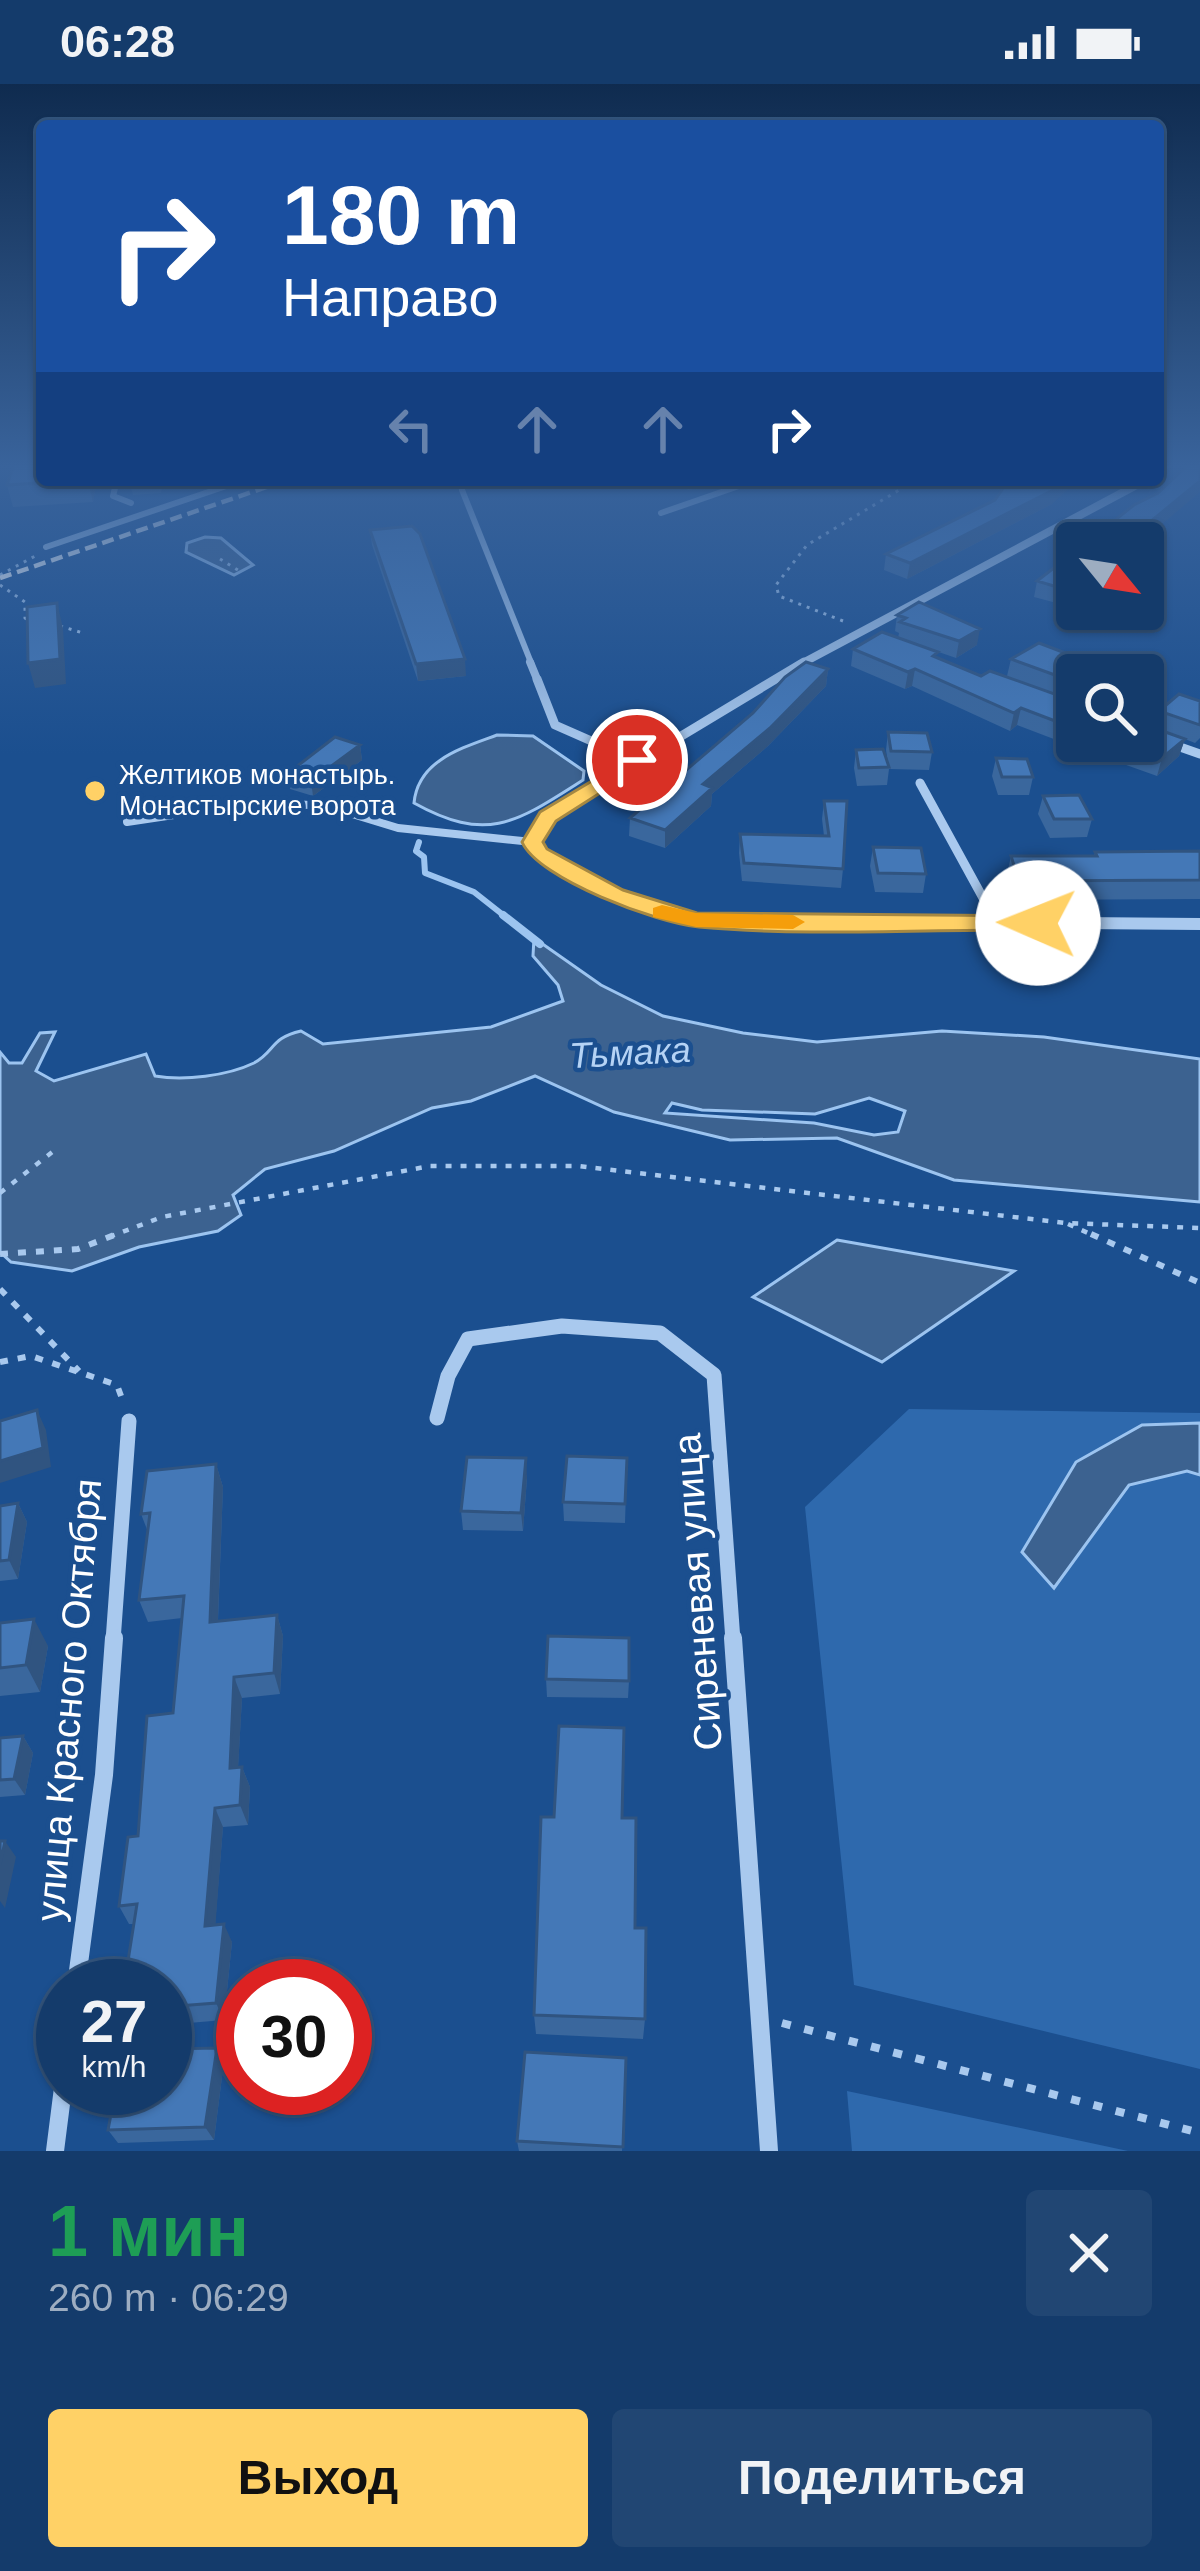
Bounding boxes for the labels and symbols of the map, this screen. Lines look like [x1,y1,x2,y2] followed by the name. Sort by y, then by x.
[1056,522,1164,630] north arrow
[586,709,688,811] pin
[119,760,396,821] place label: Желтиков монастырь. Монастырские ворота
[82,778,108,804] marker: Желтиков монастырь. Монастырские ворота
[975,860,1101,986] position arrow
[568,1029,692,1076] water label: Тьмака
[665,1432,730,1752] street label: Сиреневая улица
[28,1477,109,1923] street label: улица Красного Октября
[216,1959,372,2115] speed limit sign: 30

